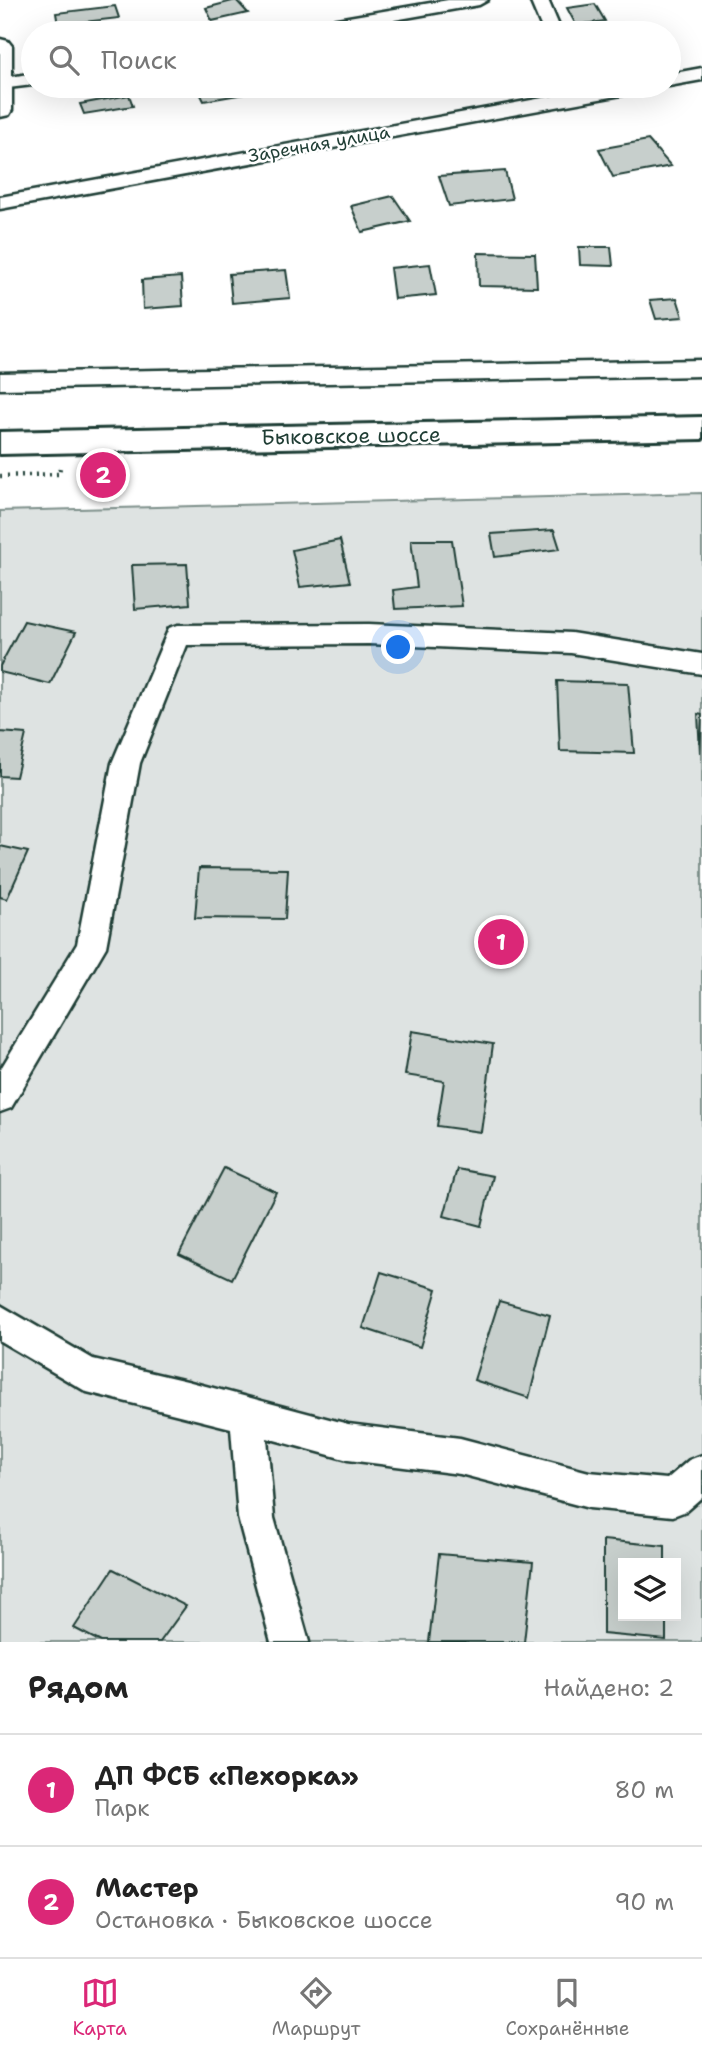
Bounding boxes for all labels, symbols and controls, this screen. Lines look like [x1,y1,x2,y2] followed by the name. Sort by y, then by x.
[21,21,681,98] search box
[45,41,83,79] icon: search
[101,42,177,77] text: Поиск
[246,120,392,168] street label: Заречная улица
[261,420,441,452] street label: Быковское шоссе
[80,449,126,501] pin: 2
[381,630,415,664] your location
[478,916,524,968] pin: 1
[618,1558,681,1621] map controls
[618,1558,681,1621] button: layers
[28,1667,128,1708] text: Рядом
[544,1673,674,1703] text: Найдено: 2
[95,1758,359,1793] text: ДП ФСБ «Пехорка»
[46,1775,56,1805] text: 1
[615,1775,674,1805] text: 80 m
[95,1793,150,1823] text: Парк
[95,1870,199,1905] text: Мастер
[43,1887,59,1917] text: 2
[614,1887,674,1917] text: 90 m
[95,1905,433,1935] text: Остановка · Быковское шоссе
[72,1974,127,2041] tab: Карта
[272,1974,360,2041] tab: Маршрут
[505,1974,630,2041] tab: Сохранённые

